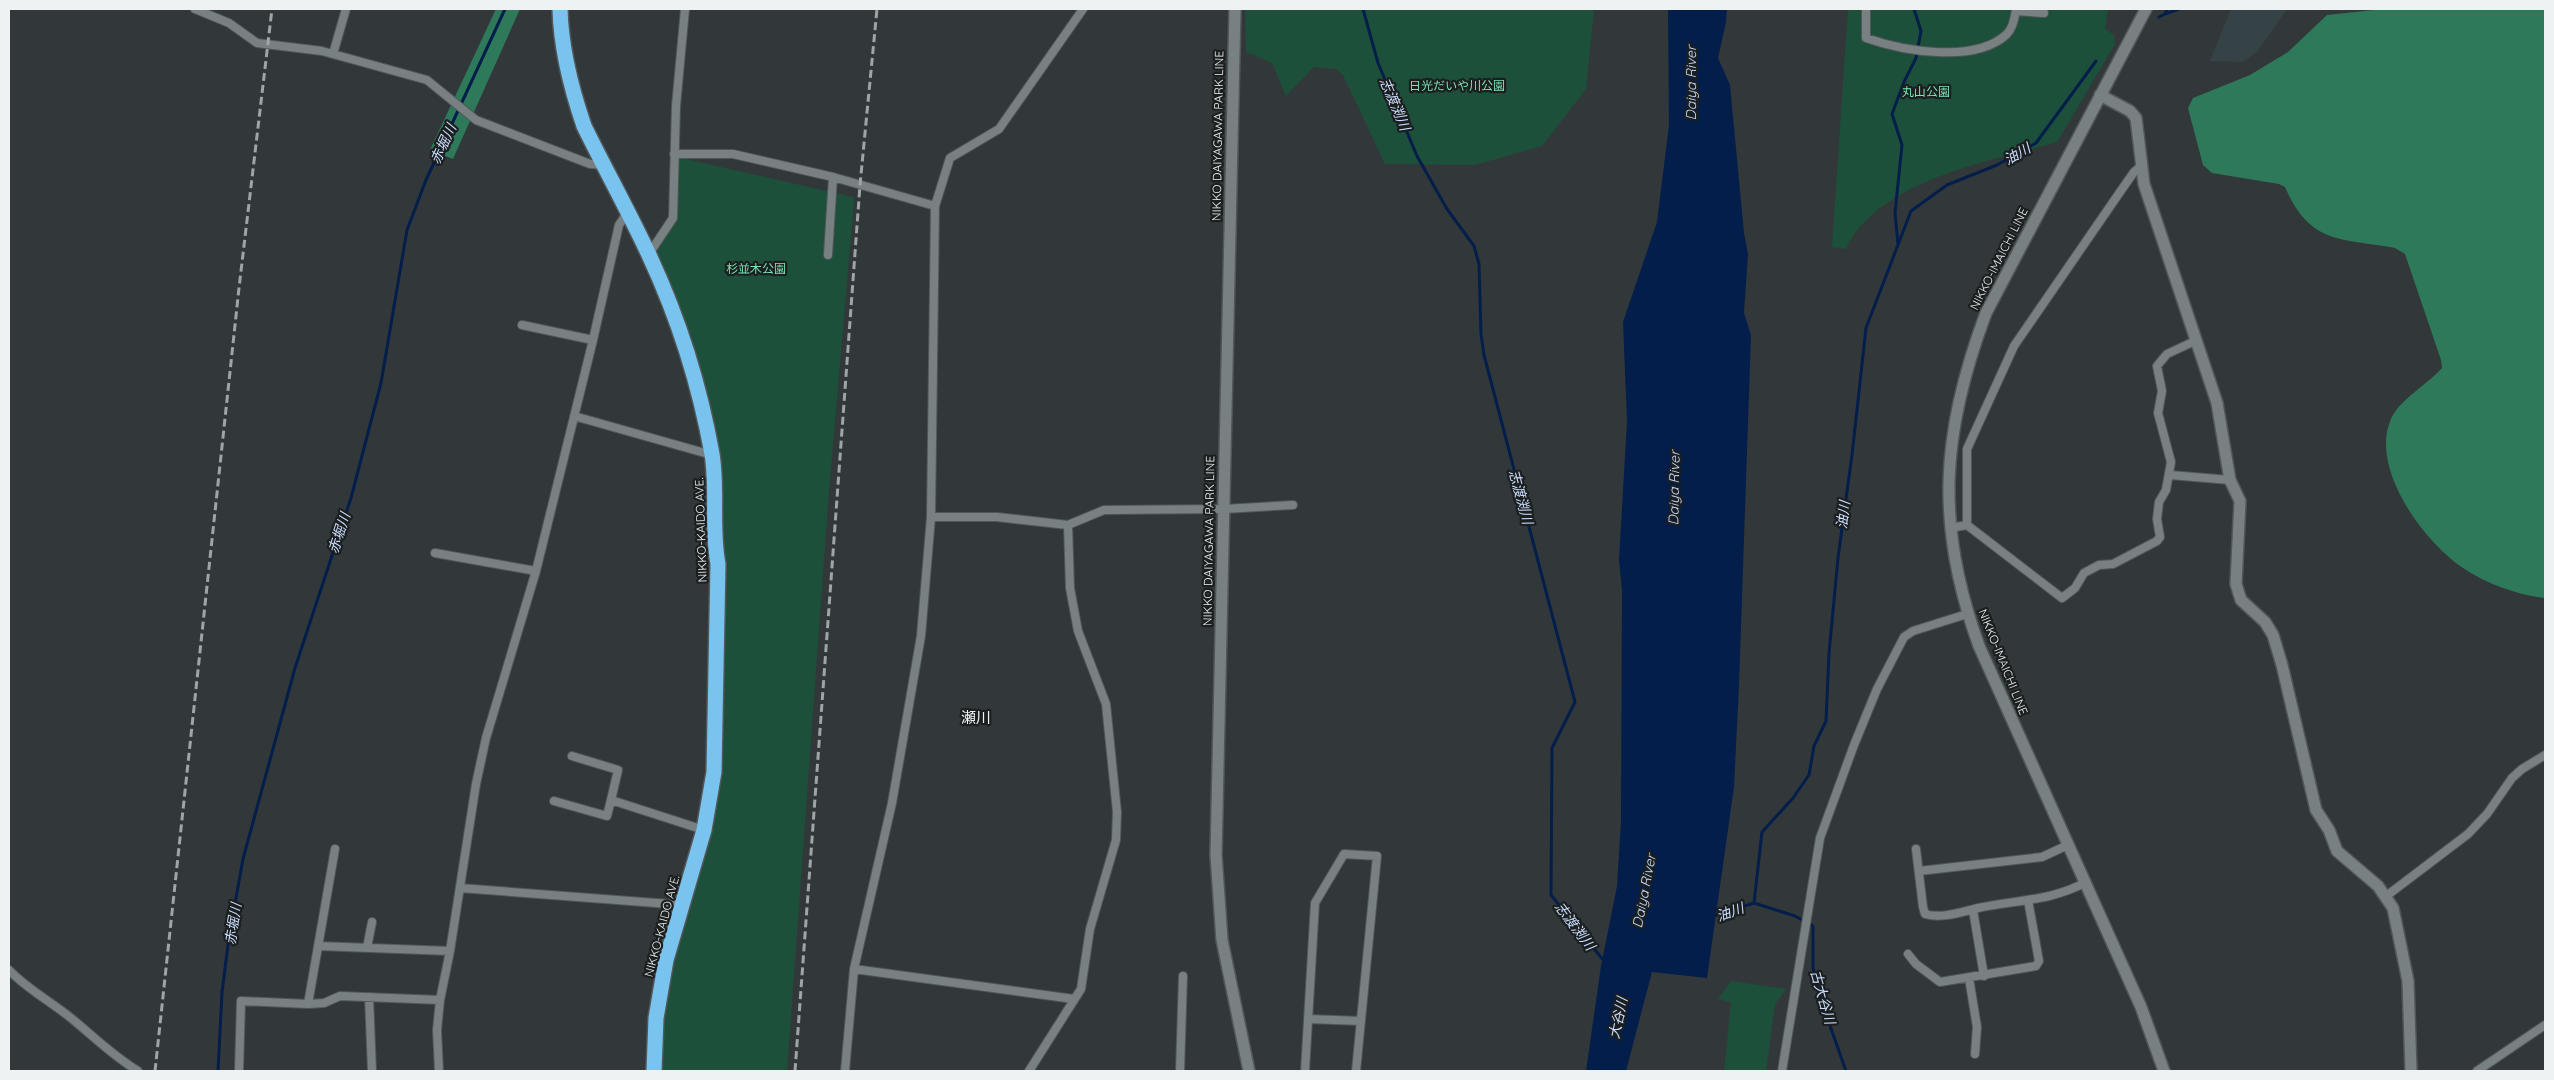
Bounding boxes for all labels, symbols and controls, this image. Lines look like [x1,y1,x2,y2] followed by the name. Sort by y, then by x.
[1682,44,1700,120] water label: Daiya River
[1209,51,1226,221] street label: NIKKO DAIYAGAWA PARK LINE
[1376,75,1415,135] water label: 志渡渕川
[1409,78,1505,93] park label: 日光だいや川公園
[1902,84,1950,99] park label: 丸山公園
[426,119,461,167] water label: 赤堀川
[2000,138,2035,169] water label: 油川
[1966,205,2031,312] street label: NIKKO-IMAICHI LINE
[726,261,786,276] park label: 杉並木公園
[1664,449,1684,526] water label: Daiya River
[1200,456,1217,626] street label: NIKKO DAIYAGAWA PARK LINE
[1505,468,1537,528] water label: 志渡渕川
[691,477,710,583] street label: NIKKO-KAIDO AVE.
[1832,498,1854,530] water label: 油川
[324,508,355,556] water label: 赤堀川
[1975,607,2032,717] street label: NIKKO-IMAICHI LINE
[961,708,991,727] district label: 瀬川
[1628,851,1660,929] water label: Daiya River
[641,873,682,979] street label: NIKKO-KAIDO AVE.
[1551,898,1600,955] water label: 志渡渕川
[1714,898,1748,925] water label: 油川
[221,900,245,946] water label: 赤堀川
[1807,968,1840,1028] water label: 古大谷川
[1605,994,1632,1040] water label: 大谷川

